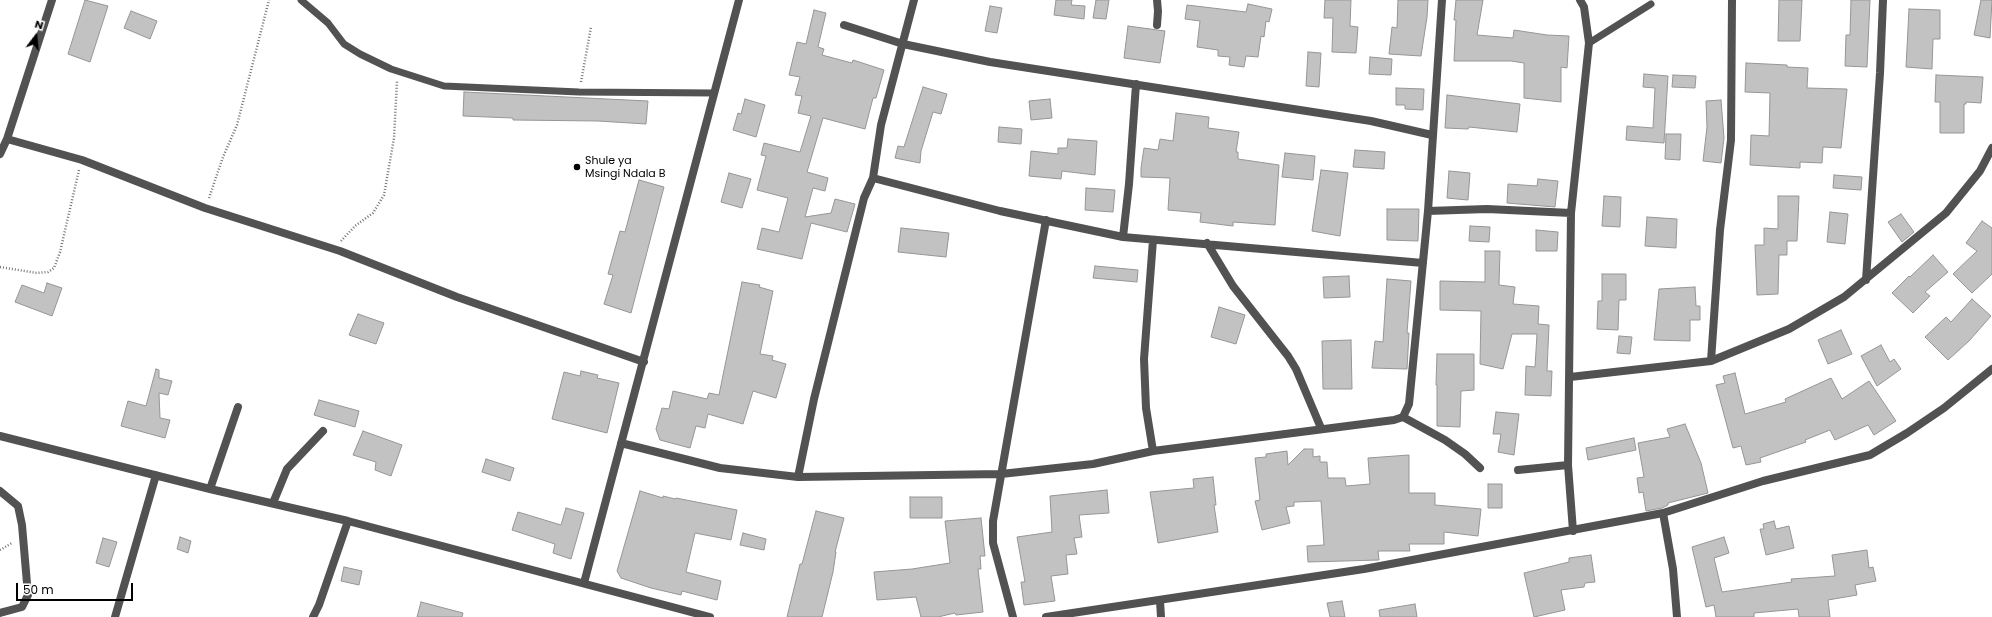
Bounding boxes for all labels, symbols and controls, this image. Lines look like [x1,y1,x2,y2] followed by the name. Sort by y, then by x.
[16,16,56,56] north arrow
[33,16,45,33] text: N
[585,154,665,180] place label: Shule ya Msingi Ndala B
[572,162,582,172] marker: Shule ya Msingi Ndala B
[18,575,135,601] scale bar
[23,581,54,598] text: 50 m

